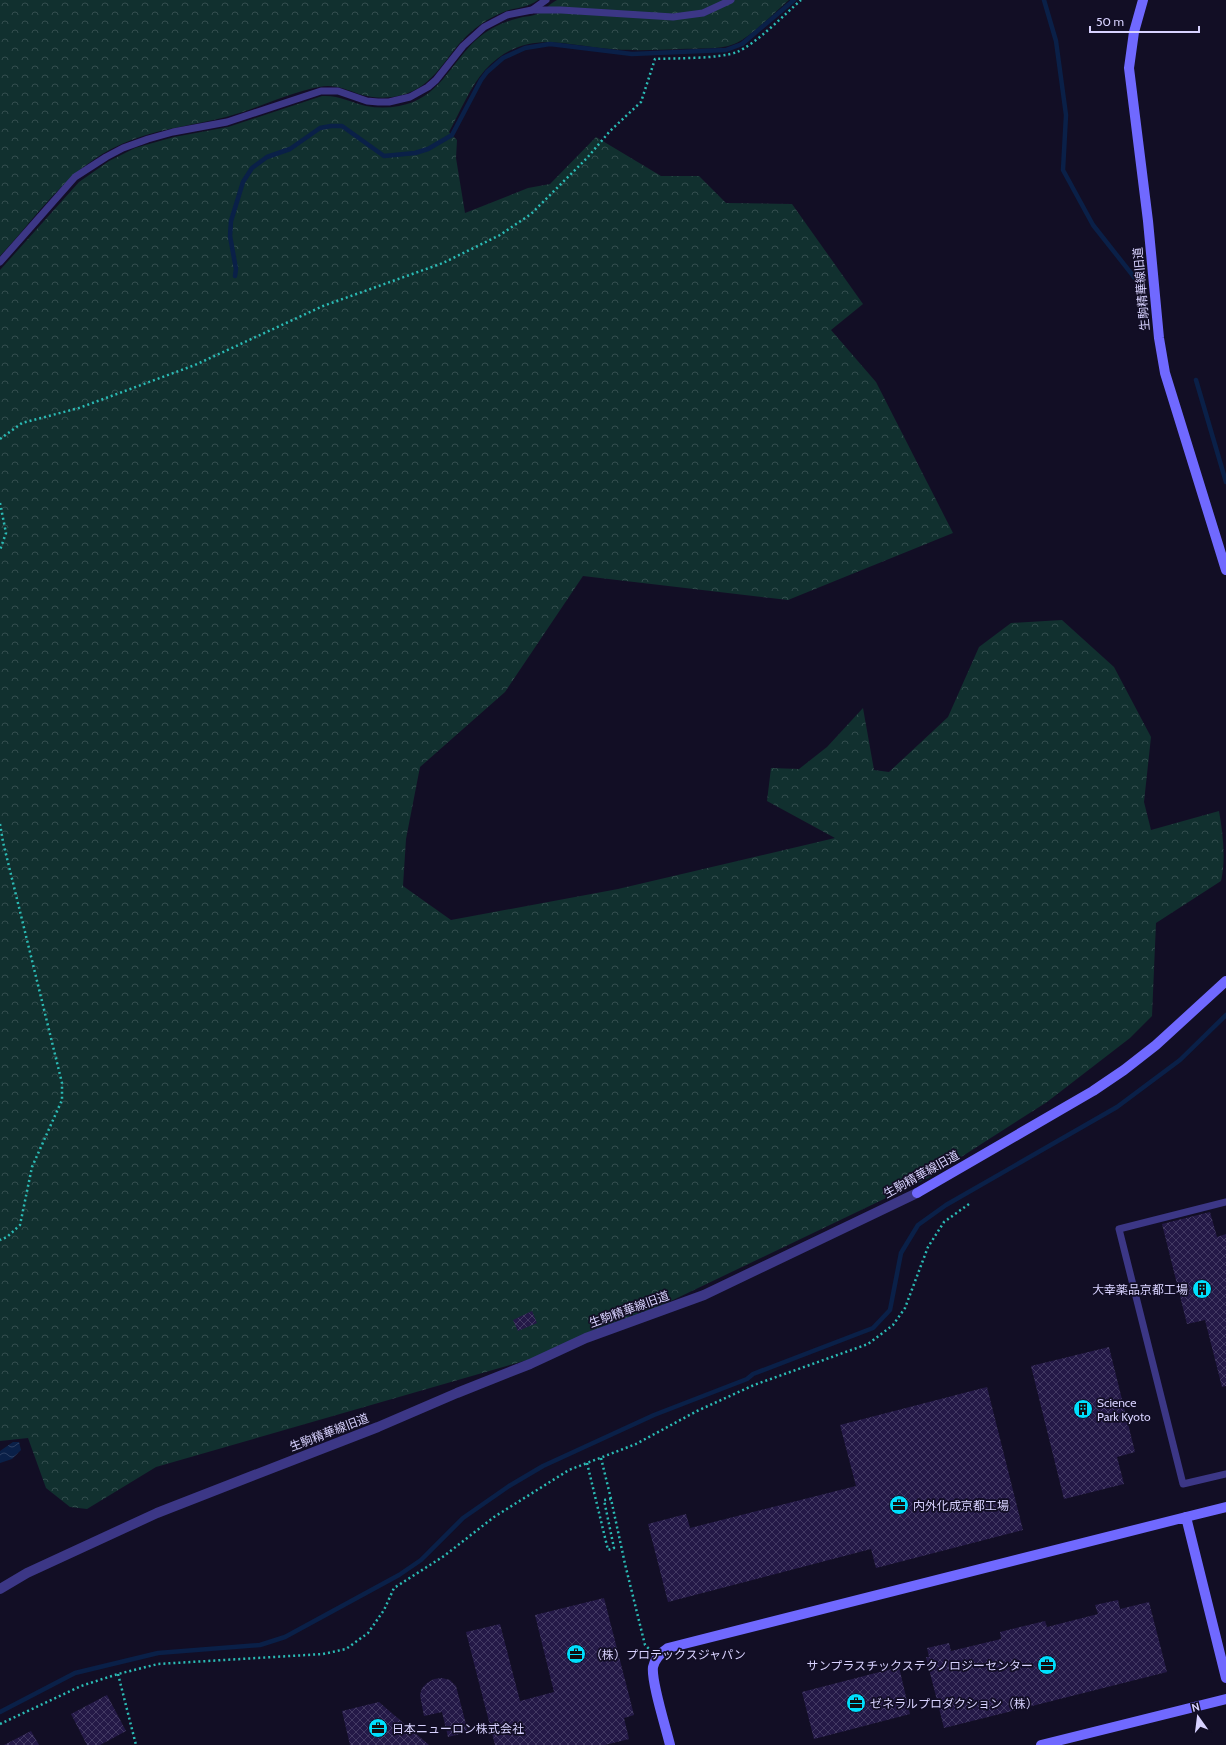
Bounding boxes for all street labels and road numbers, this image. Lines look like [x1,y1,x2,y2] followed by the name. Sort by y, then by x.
[1130,246,1152,332] street label: 生駒精華線旧道
[881,1147,961,1201] street label: 生駒精華線旧道
[587,1288,671,1330] street label: 生駒精華線旧道
[287,1410,371,1454] street label: 生駒精華線旧道

